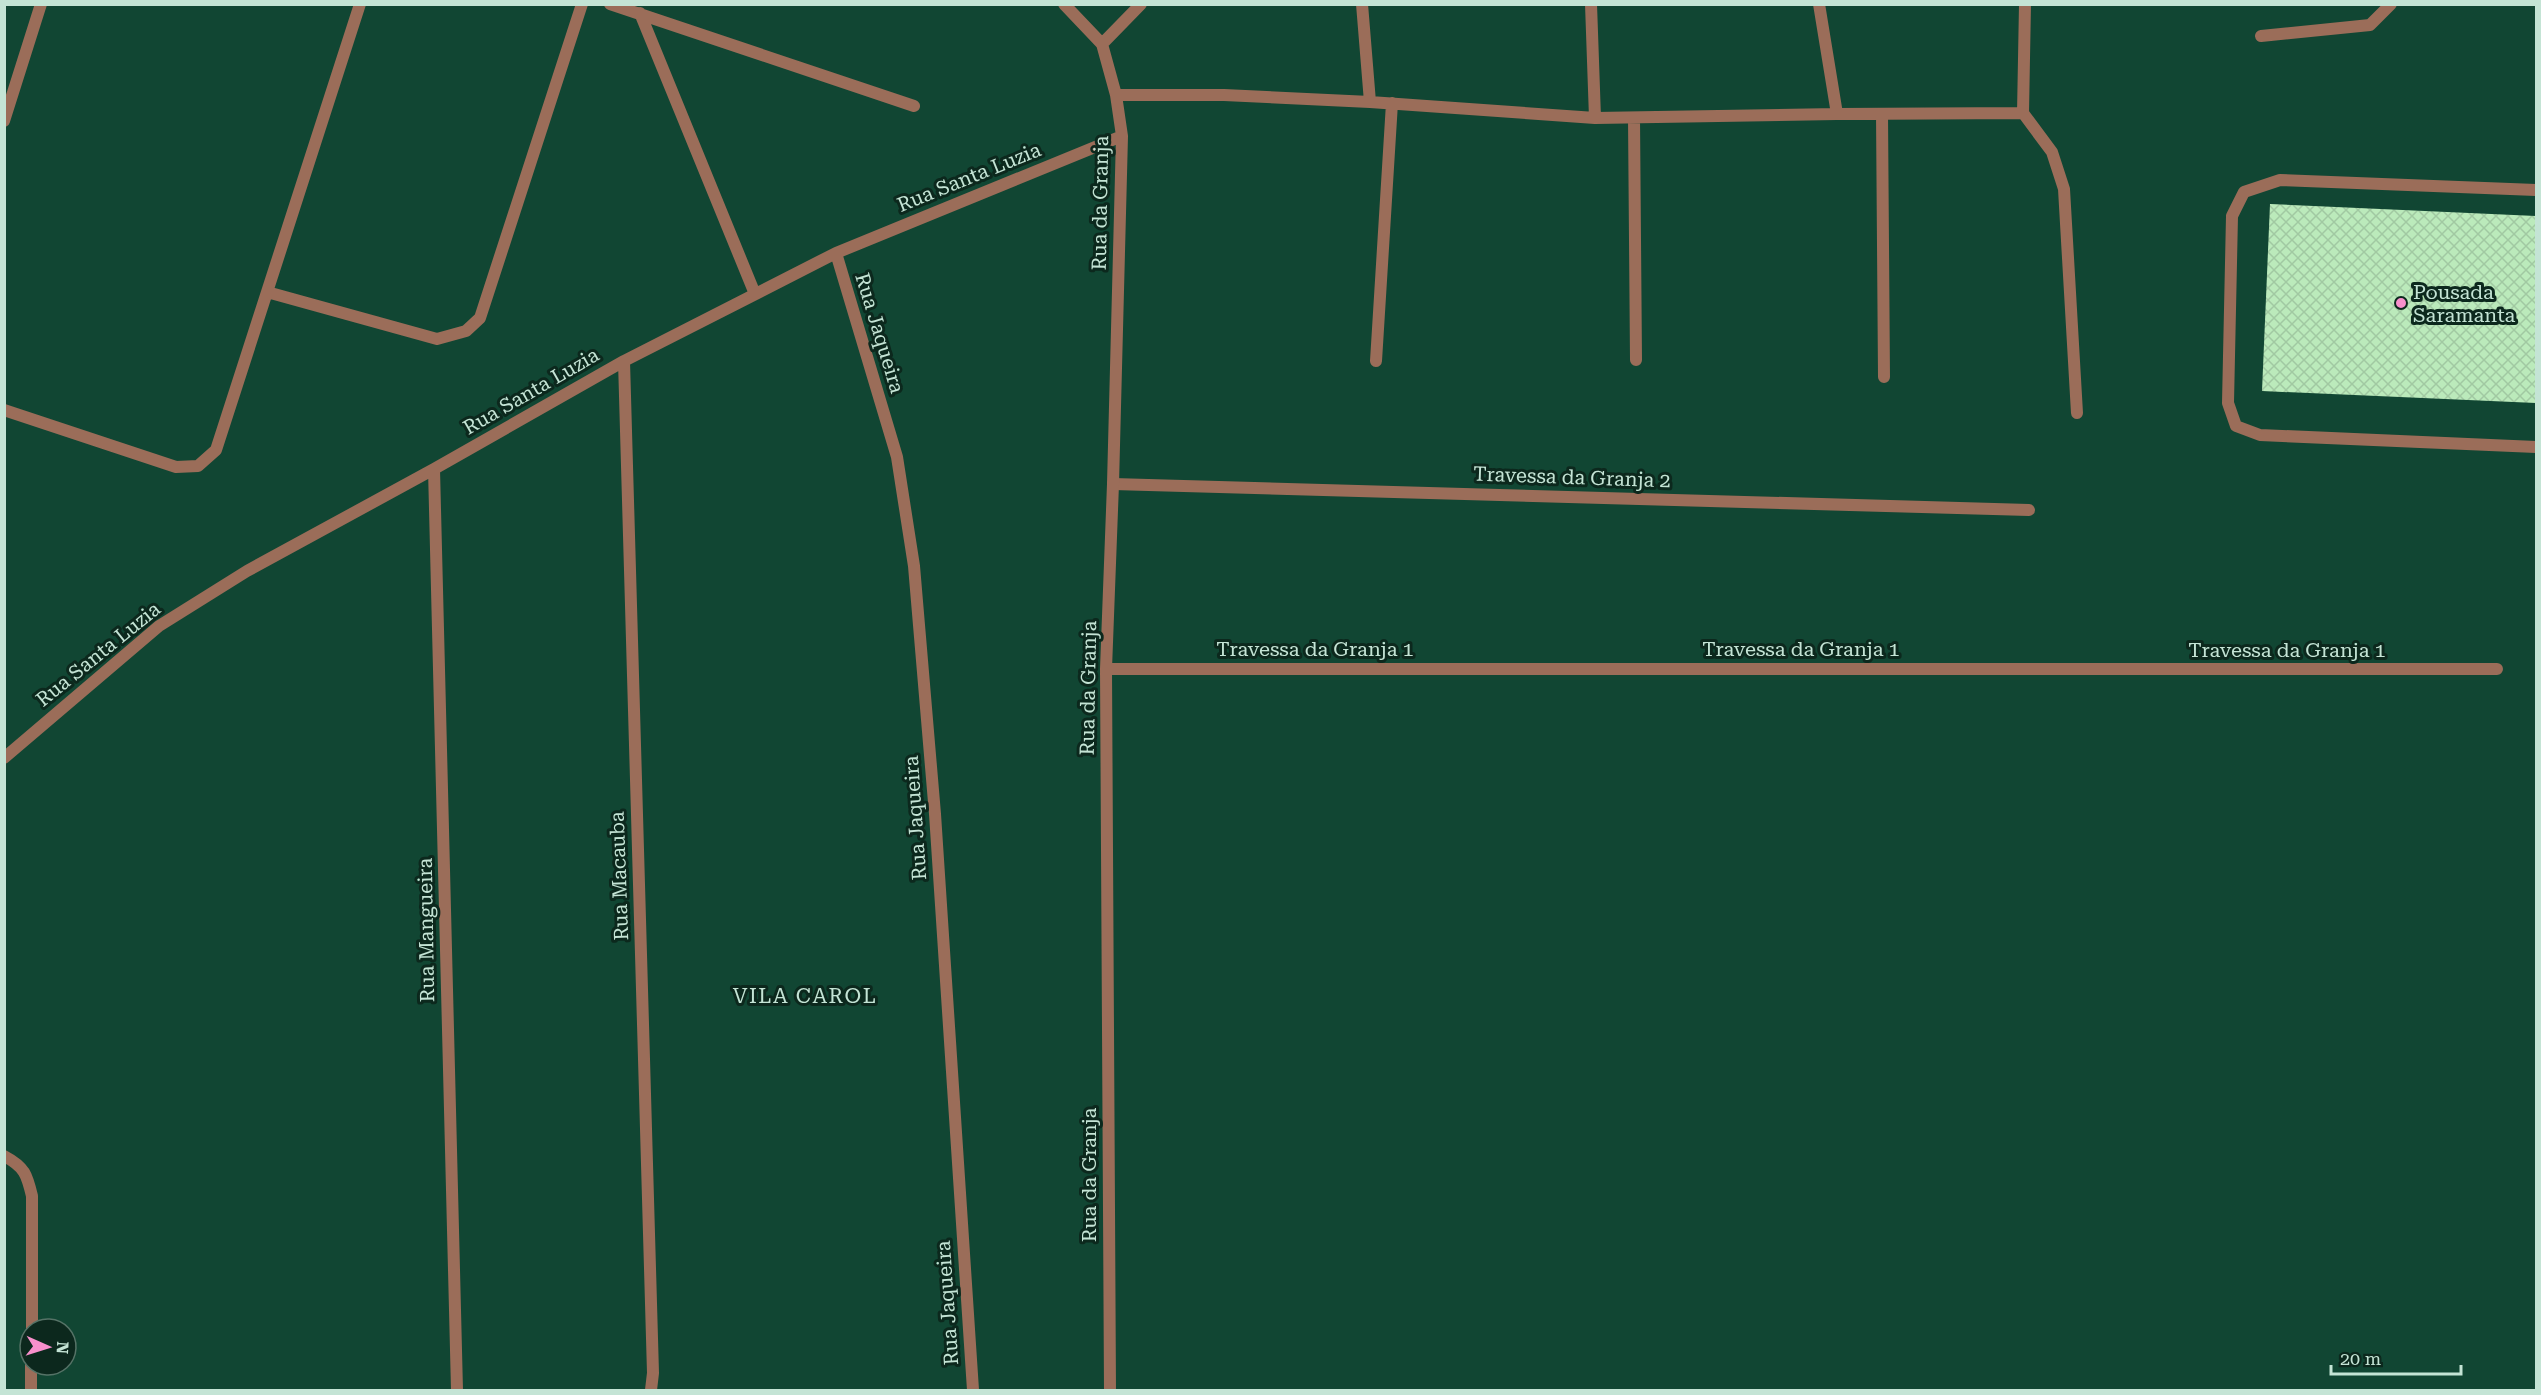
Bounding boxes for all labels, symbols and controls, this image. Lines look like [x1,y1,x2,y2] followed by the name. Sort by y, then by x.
[1087,135,1113,271] street label: Rua da Granja
[894,137,1045,217] street label: Rua Santa Luzia
[850,270,910,396] street label: Rua Jaqueira
[2413,280,2516,327] place label: Pousada Saramanta
[2394,296,2408,310] marker: Pousada Saramanta
[459,342,603,440] street label: Rua Santa Luzia
[1473,462,1671,492] street label: Travessa da Granja 2
[31,596,165,711] street label: Rua Santa Luzia
[1075,620,1101,756] street label: Rua da Granja
[1216,637,1414,661] street label: Travessa da Granja 1
[1702,637,1900,661] street label: Travessa da Granja 1
[2188,638,2386,662] street label: Travessa da Granja 1
[899,755,931,881] street label: Rua Jaqueira
[605,811,633,941] street label: Rua Macauba
[413,857,439,1002] street label: Rua Mangueira
[733,984,877,1008] district label: VILA CAROL
[1077,1107,1101,1242] street label: Rua da Granja
[931,1240,963,1366] street label: Rua Jaqueira
[18,1317,78,1377] north arrow
[2331,1338,2462,1376] scale bar
[53,1341,72,1354] text: N
[2340,1348,2381,1369] text: 20 m

